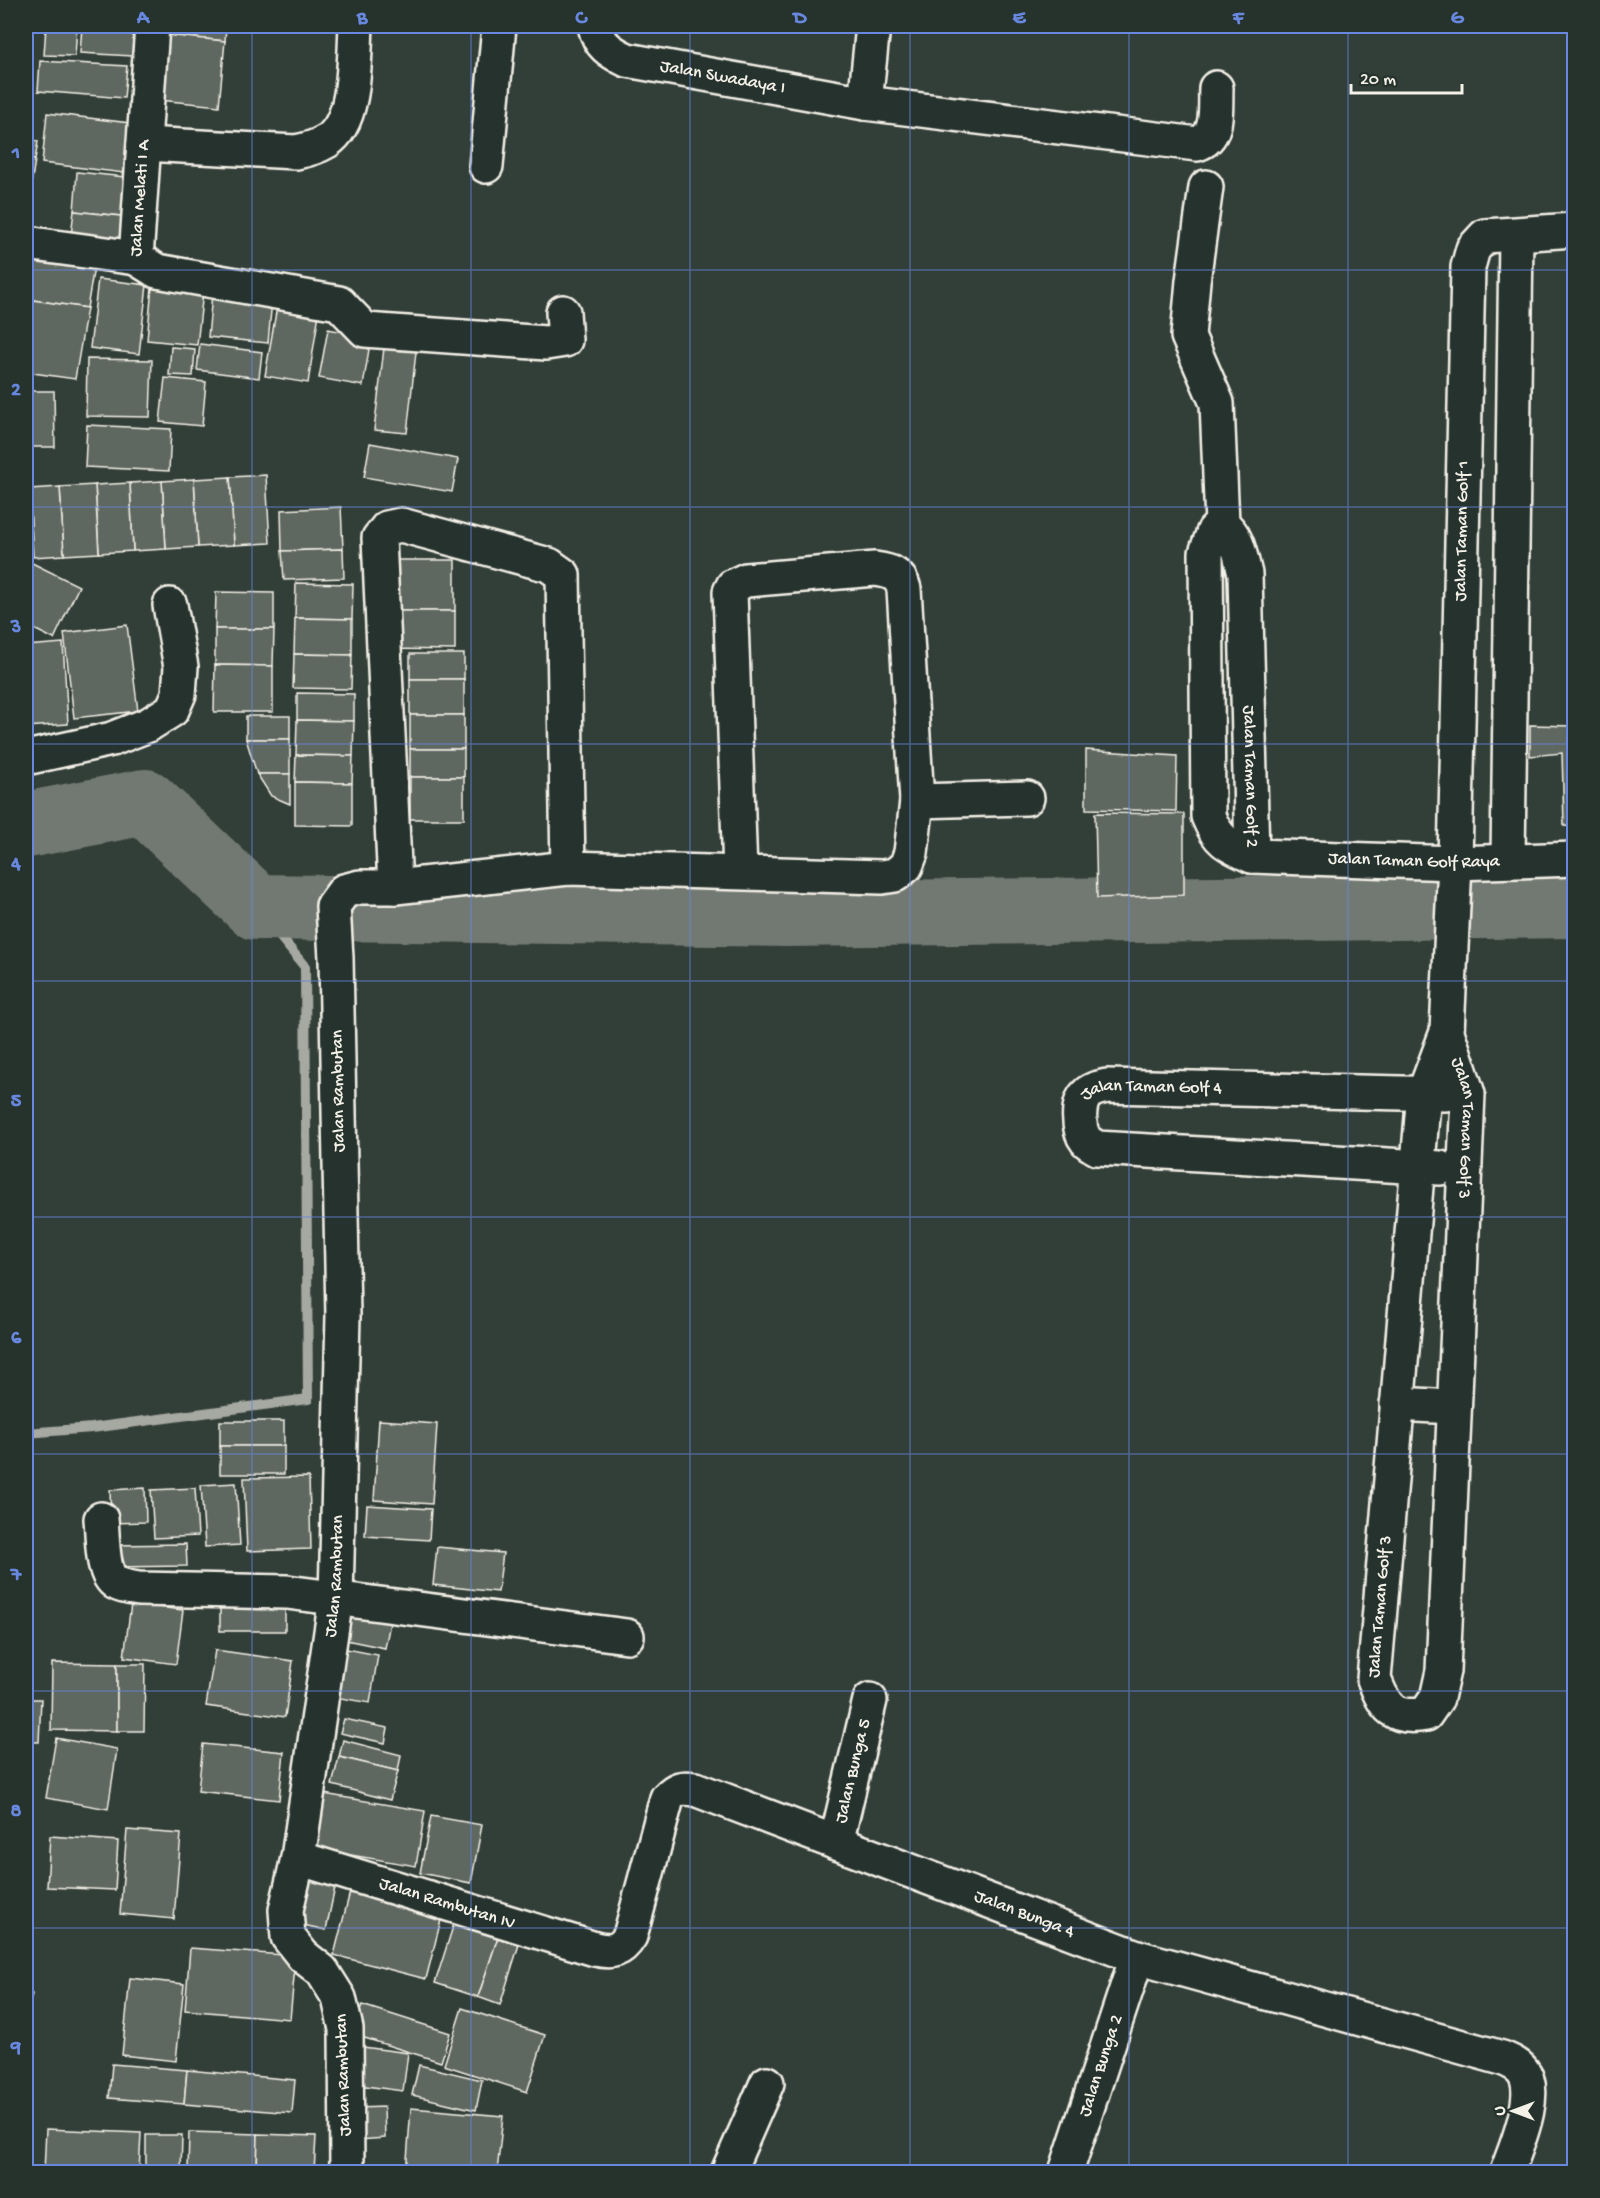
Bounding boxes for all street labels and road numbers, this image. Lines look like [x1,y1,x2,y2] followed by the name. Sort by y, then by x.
[658,56,787,99] street label: Jalan Swadaya I
[126,138,155,257] street label: Jalan Melati I A
[1450,460,1474,602] street label: Jalan Taman Golf 1
[1238,705,1262,848] street label: Jalan Taman Golf 2
[1328,848,1501,874] street label: Jalan Taman Golf Raya
[327,1029,351,1152] street label: Jalan Rambutan
[1446,1055,1479,1199] street label: Jalan Taman Golf 3
[1076,1075,1222,1105] street label: Jalan Taman Golf 4
[320,1514,349,1639] street label: Jalan Rambutan
[1364,1535,1397,1679] street label: Jalan Taman Golf 3
[831,1717,876,1825] street label: Jalan Bunga 5
[377,1873,518,1934] street label: Jalan Rambutan IV
[971,1886,1078,1943] street label: Jalan Bunga 4
[1075,2012,1128,2119] street label: Jalan Bunga 2
[331,2013,357,2137] street label: Jalan Rambutan

